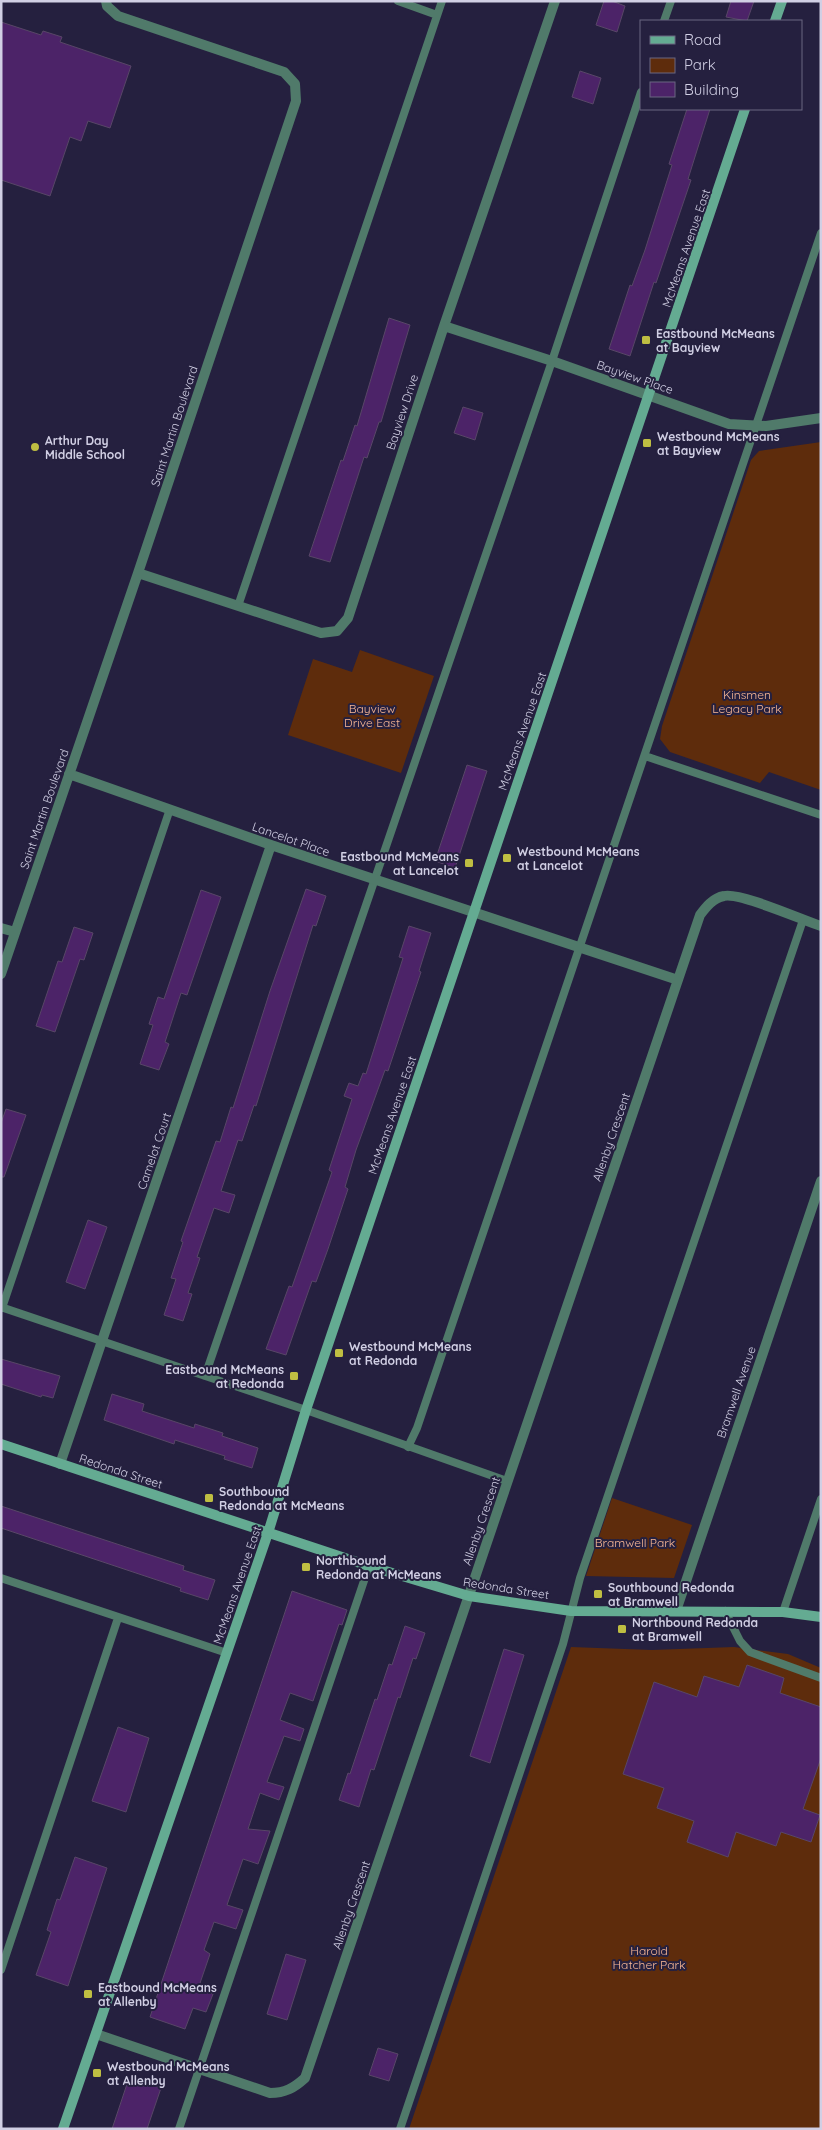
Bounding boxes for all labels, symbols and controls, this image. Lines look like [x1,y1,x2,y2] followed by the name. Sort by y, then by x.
[640,20,802,110] legend
[684,30,721,49] text: Road
[684,55,716,74] text: Park
[684,80,739,99] text: Building
[659,187,713,309] street label: McMeans Avenue East
[656,326,775,355] place label: Eastbound McMeans at Bayview
[640,334,652,346] marker: Eastbound McMeans at Bayview
[595,357,676,397] street label: Bayview Place
[147,364,201,488] street label: Saint Martin Boulevard
[383,372,421,452] street label: Bayview Drive
[657,429,780,458] place label: Westbound McMeans at Bayview
[45,433,125,462] place label: Arthur Day Middle School
[641,437,653,449] marker: Westbound McMeans at Bayview
[29,441,41,453] marker: Arthur Day Middle School
[495,670,549,792] street label: McMeans Avenue East
[712,687,782,716] park label: Kinsmen Legacy Park
[344,701,400,730] park label: Bayview Drive East
[16,747,72,871] street label: Saint Martin Boulevard
[250,819,332,859] street label: Lancelot Place
[517,844,640,873] place label: Westbound McMeans at Lancelot
[340,849,459,878] place label: Eastbound McMeans at Lancelot
[501,852,513,864] marker: Westbound McMeans at Lancelot
[463,857,475,869] marker: Eastbound McMeans at Lancelot
[365,1054,419,1176] street label: McMeans Avenue East
[589,1091,633,1183] street label: Allenby Crescent
[134,1110,174,1192] street label: Camelot Court
[349,1339,472,1368] place label: Westbound McMeans at Redonda
[713,1344,759,1440] street label: Bramwell Avenue
[333,1347,345,1359] marker: Westbound McMeans at Redonda
[165,1362,284,1391] place label: Eastbound McMeans at Redonda
[288,1370,300,1382] marker: Eastbound McMeans at Redonda
[77,1450,165,1492] street label: Redonda Street
[459,1475,503,1567] street label: Allenby Crescent
[219,1484,344,1513] place label: Southbound Redonda at McMeans
[203,1492,215,1504] marker: Southbound Redonda at McMeans
[210,1524,264,1646] street label: McMeans Avenue East
[595,1535,675,1550] park label: Bramwell Park
[316,1553,441,1582] place label: Northbound Redonda at McMeans
[300,1561,312,1573] marker: Northbound Redonda at McMeans
[462,1574,550,1602] street label: Redonda Street
[608,1580,734,1609] place label: Southbound Redonda at Bramwell
[592,1588,604,1600] marker: Southbound Redonda at Bramwell
[632,1615,758,1644] place label: Northbound Redonda at Bramwell
[616,1623,628,1635] marker: Northbound Redonda at Bramwell
[329,1859,373,1951] street label: Allenby Crescent
[612,1943,686,1972] park label: Harold Hatcher Park
[98,1980,217,2009] place label: Eastbound McMeans at Allenby
[82,1988,94,2000] marker: Eastbound McMeans at Allenby
[107,2059,230,2088] place label: Westbound McMeans at Allenby
[91,2067,103,2079] marker: Westbound McMeans at Allenby

